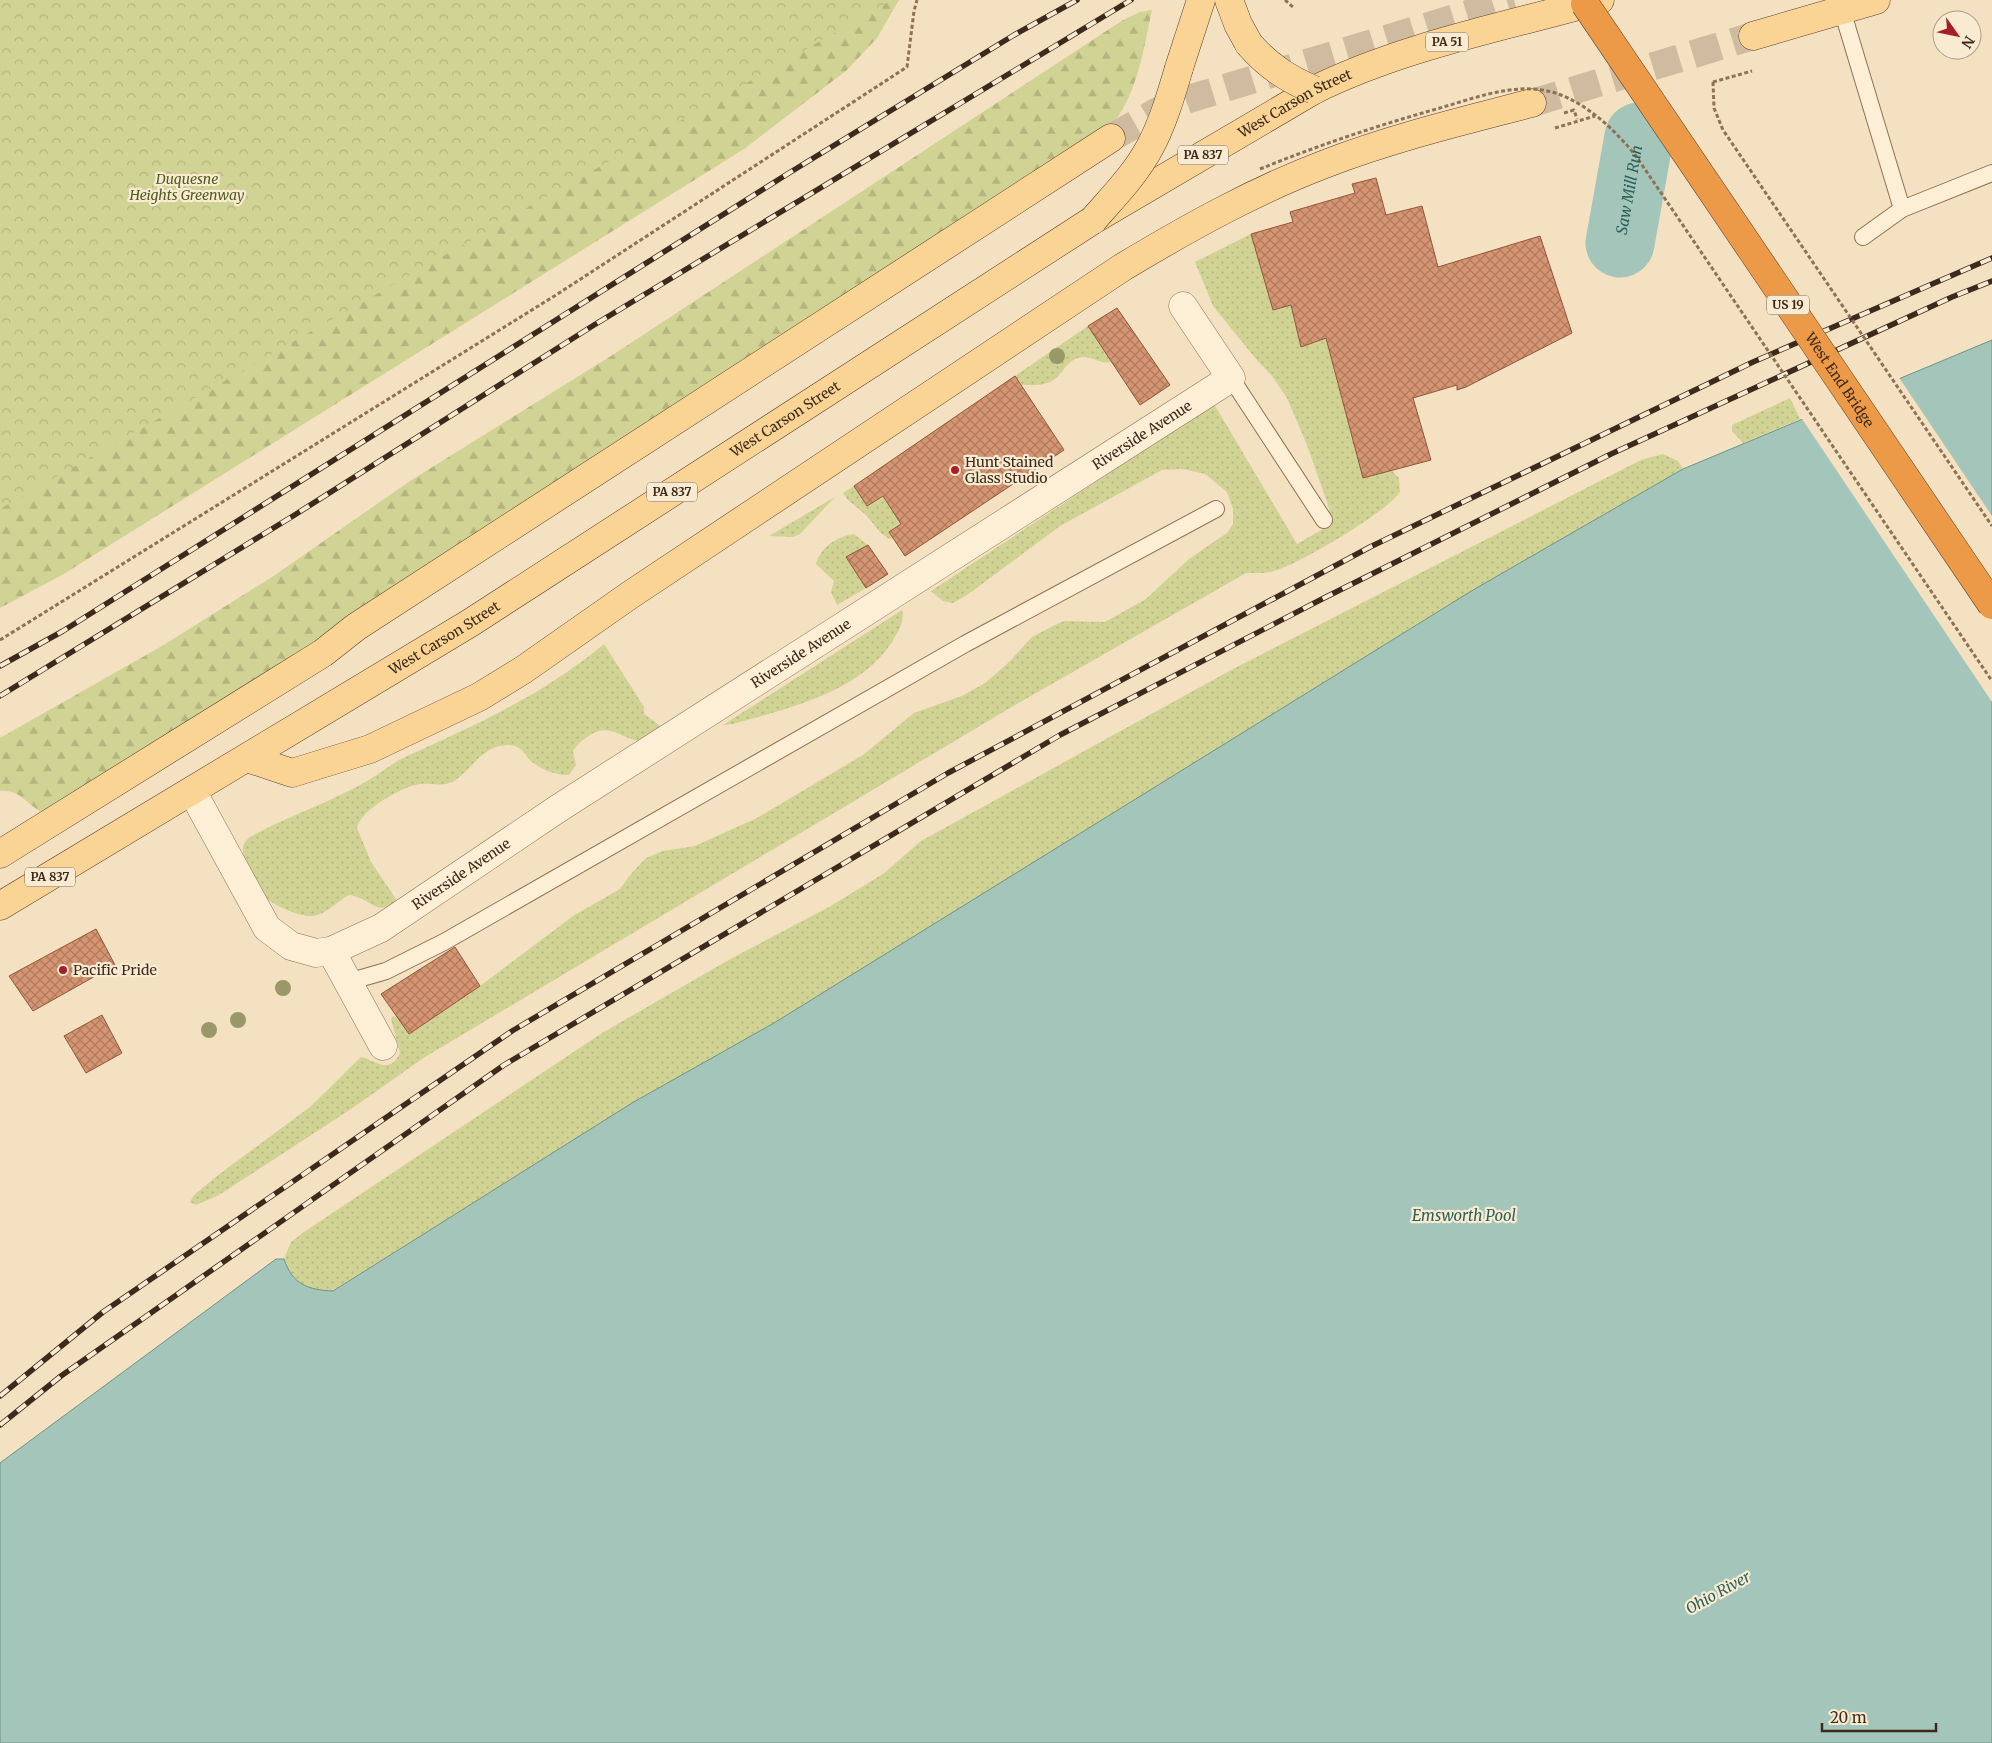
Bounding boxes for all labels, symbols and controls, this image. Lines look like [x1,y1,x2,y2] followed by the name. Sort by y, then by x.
[1932,10,1982,60] north arrow
[1426,32,1468,52] road number: PA 51
[1957,33,1978,52] text: N
[1234,65,1355,142] street label: West Carson Street
[1612,144,1646,236] water label: Saw Mill Run
[1178,146,1228,164] road number: PA 837
[128,170,245,204] park label: Duquesne Heights Greenway
[1767,296,1809,314] road number: US 19
[1801,328,1878,431] street label: West End Bridge
[726,377,844,462] street label: West Carson Street
[1089,396,1195,474] street label: Riverside Avenue
[965,453,1054,487] place label: Hunt Stained Glass Studio
[949,464,961,476] marker: Hunt Stained Glass Studio
[647,482,697,502] road number: PA 837
[385,597,504,679] street label: West Carson Street
[747,615,854,692] street label: Riverside Avenue
[408,834,514,914] street label: Riverside Avenue
[25,868,75,886] road number: PA 837
[73,961,157,979] place label: Pacific Pride
[57,964,69,976] marker: Pacific Pride
[1412,1206,1516,1225] water label: Emsworth Pool
[1682,1567,1754,1618] water label: Ohio River
[1822,1700,1936,1732] scale bar
[1830,1708,1867,1727] text: 20 m

